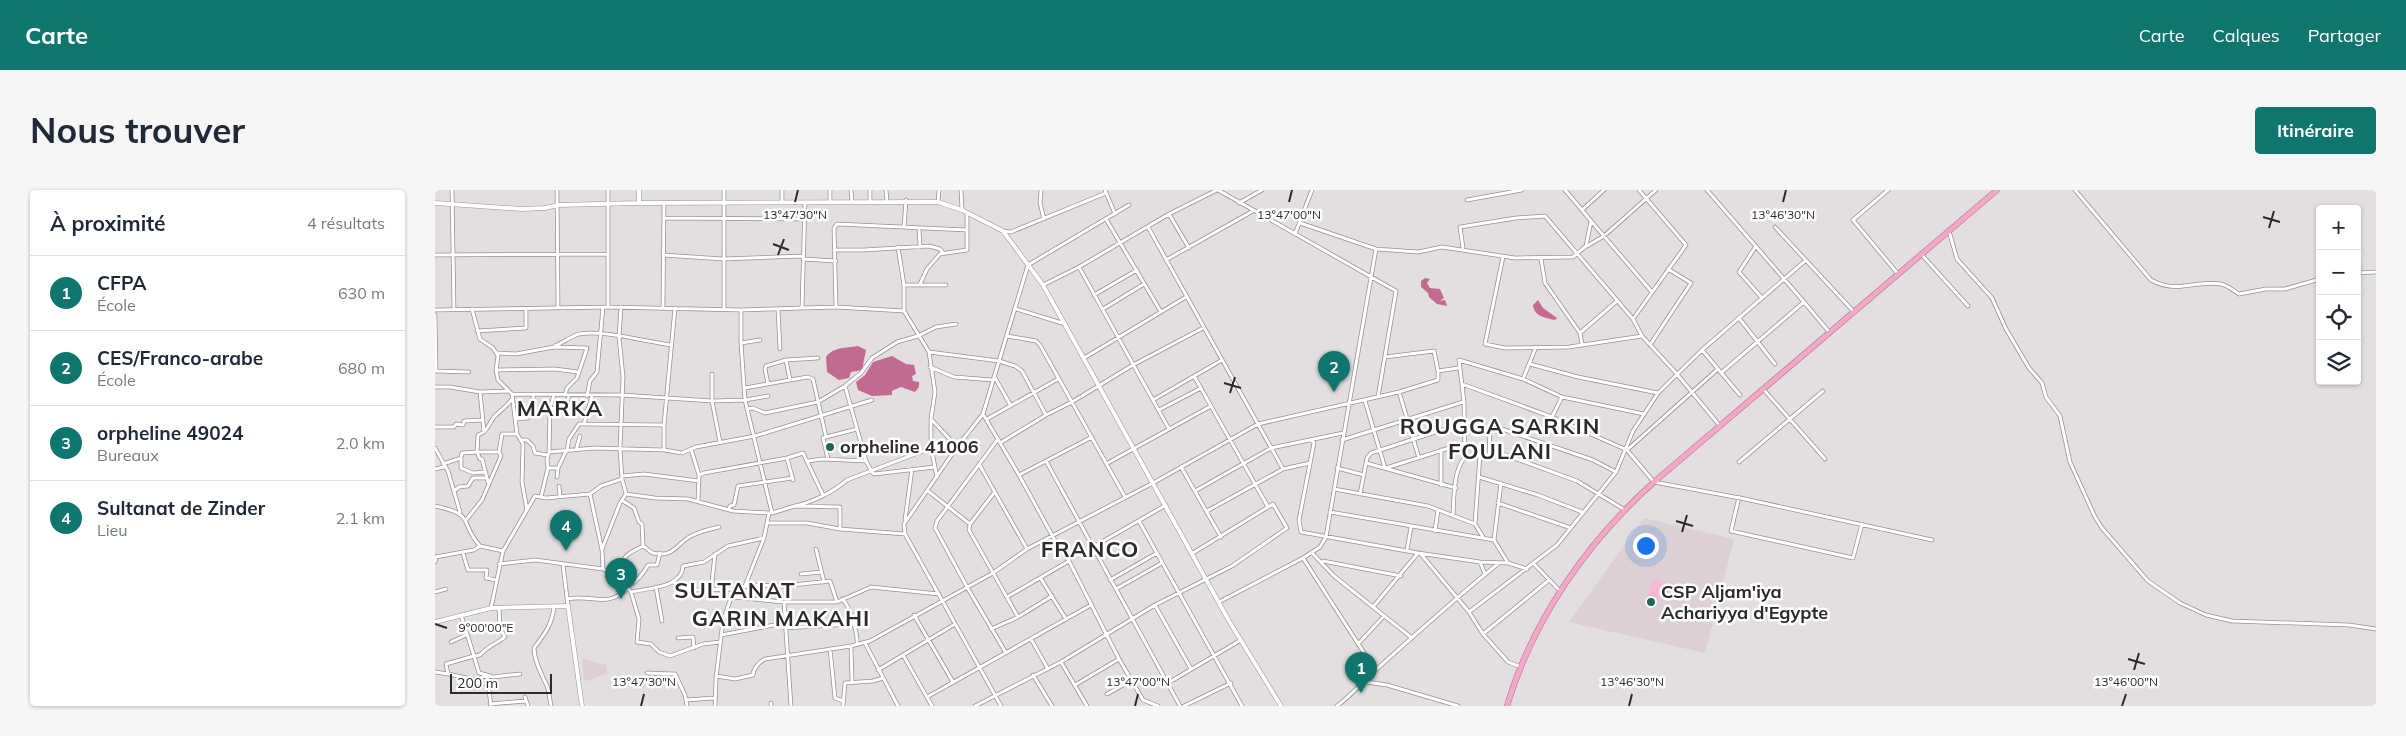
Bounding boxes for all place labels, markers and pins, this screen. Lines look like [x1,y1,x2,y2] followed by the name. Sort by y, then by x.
[1318,351,1350,392] pin: 2
[840,435,979,458] place label: orpheline 41006
[824,441,836,453] marker: orpheline 41006
[550,510,582,551] pin: 4
[605,558,637,599] pin: 3
[1661,580,1828,624] place label: CSP Aljam'iya Achariyya d'Egypte
[1645,596,1657,608] marker: CSP Aljam'iya Achariyya d'Egypte
[1345,652,1377,693] pin: 1

